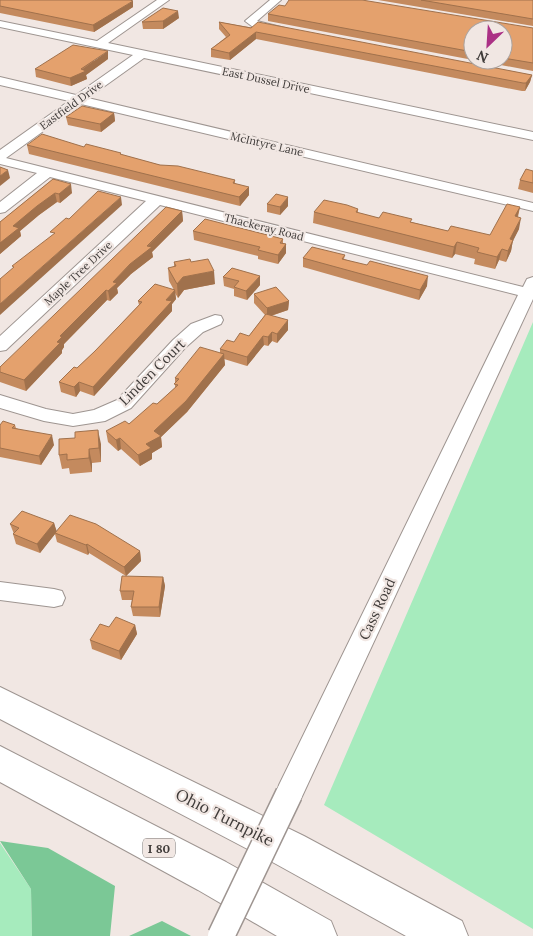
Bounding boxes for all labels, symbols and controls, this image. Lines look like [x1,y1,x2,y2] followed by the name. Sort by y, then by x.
[463,20,513,70] north arrow
[474,46,491,67] text: N
[221,64,311,96] street label: East Dussel Drive
[37,77,105,133] street label: Eastfield Drive
[229,129,305,159] street label: McIntyre Lane
[223,210,306,244] street label: Thackeray Road
[41,238,115,308] street label: Maple Tree Drive
[115,335,189,409] street label: Linden Court
[355,575,399,643] street label: Cass Road
[172,784,278,851] street label: Ohio Turnpike
[143,838,175,858] road number: I 80

